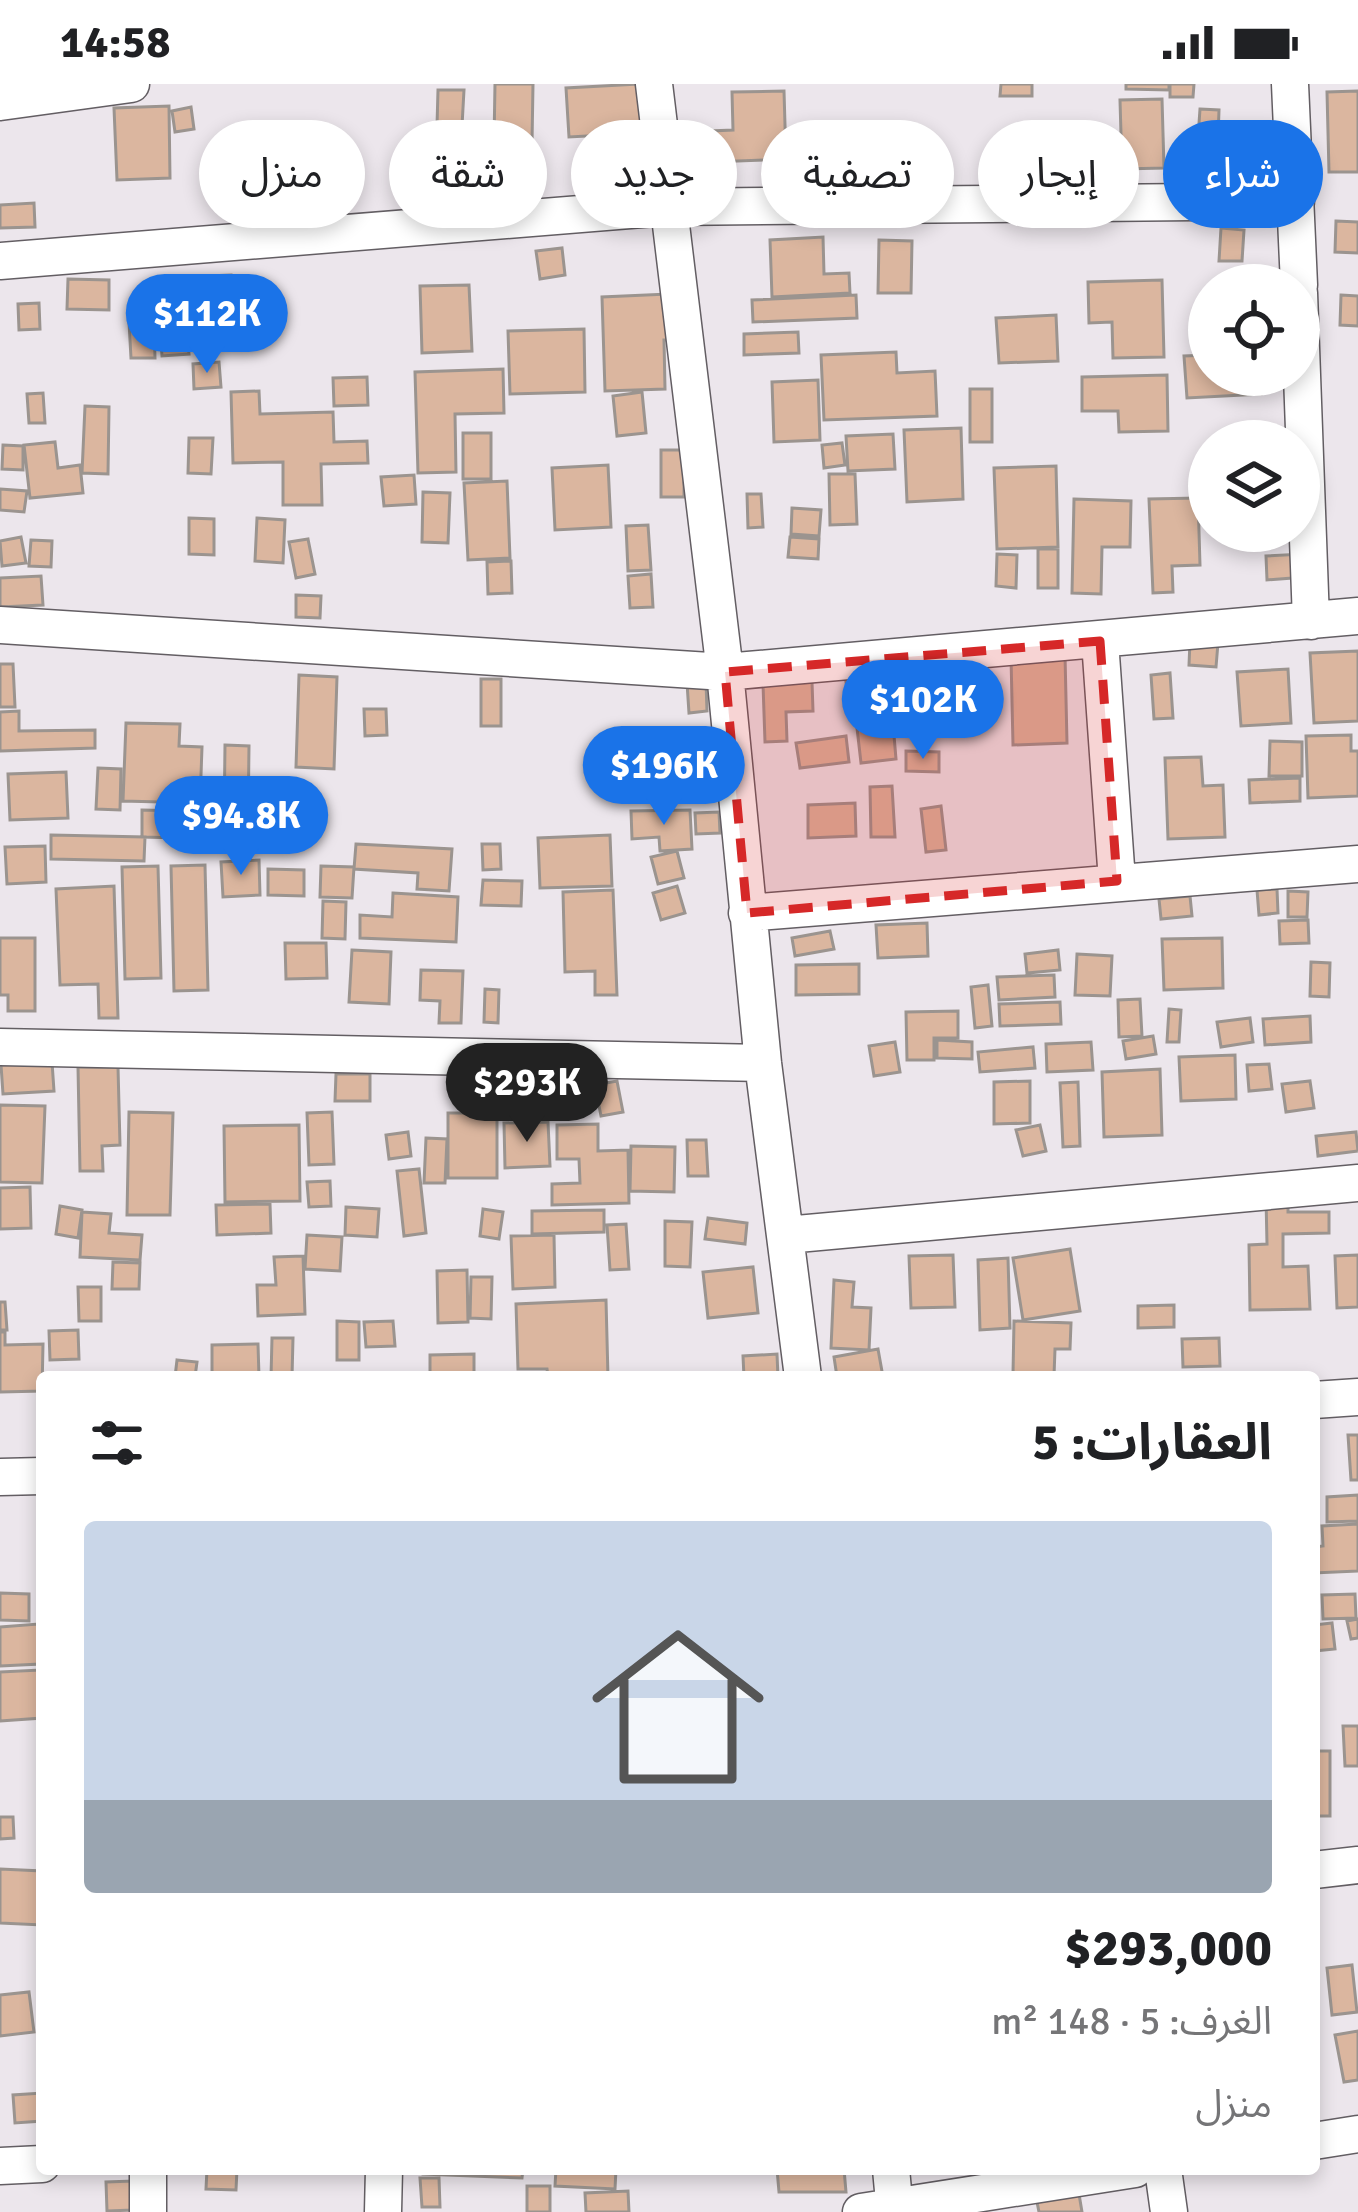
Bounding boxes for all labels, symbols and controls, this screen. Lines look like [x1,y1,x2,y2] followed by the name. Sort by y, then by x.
[60,15,170,70] text: 14:58
[199,120,365,228] chip: منزل
[389,120,547,228] chip: شقة
[571,120,737,228] chip: جديد
[761,120,954,228] chip: تصفية
[978,120,1139,228] chip: إيجار
[1163,120,1323,228] chip: شراء
[1188,264,1320,552] map controls
[1188,264,1320,396] button: locate
[123,274,291,376] pin: $112K
[153,289,261,337] text: $112K
[1188,420,1320,552] button: layers
[839,660,1007,762] pin: $102K
[869,675,977,723] text: $102K
[580,726,748,828] pin: $196K
[610,741,718,789] text: $196K
[143,776,339,878] pin: $94.8K
[181,791,301,839] text: $94.8K
[443,1043,611,1145] pin: $293K
[473,1058,581,1106] text: $293K
[84,1410,150,1476] icon: filters
[1032,1411,1272,1474] text: العقارات: 5
[570,1599,786,1815] icon: home
[1064,1917,1272,1980] text: $293,000
[991,1997,1272,2045] text: الغرف: 5 · 148 m²
[1196,2080,1272,2128] text: منزل

